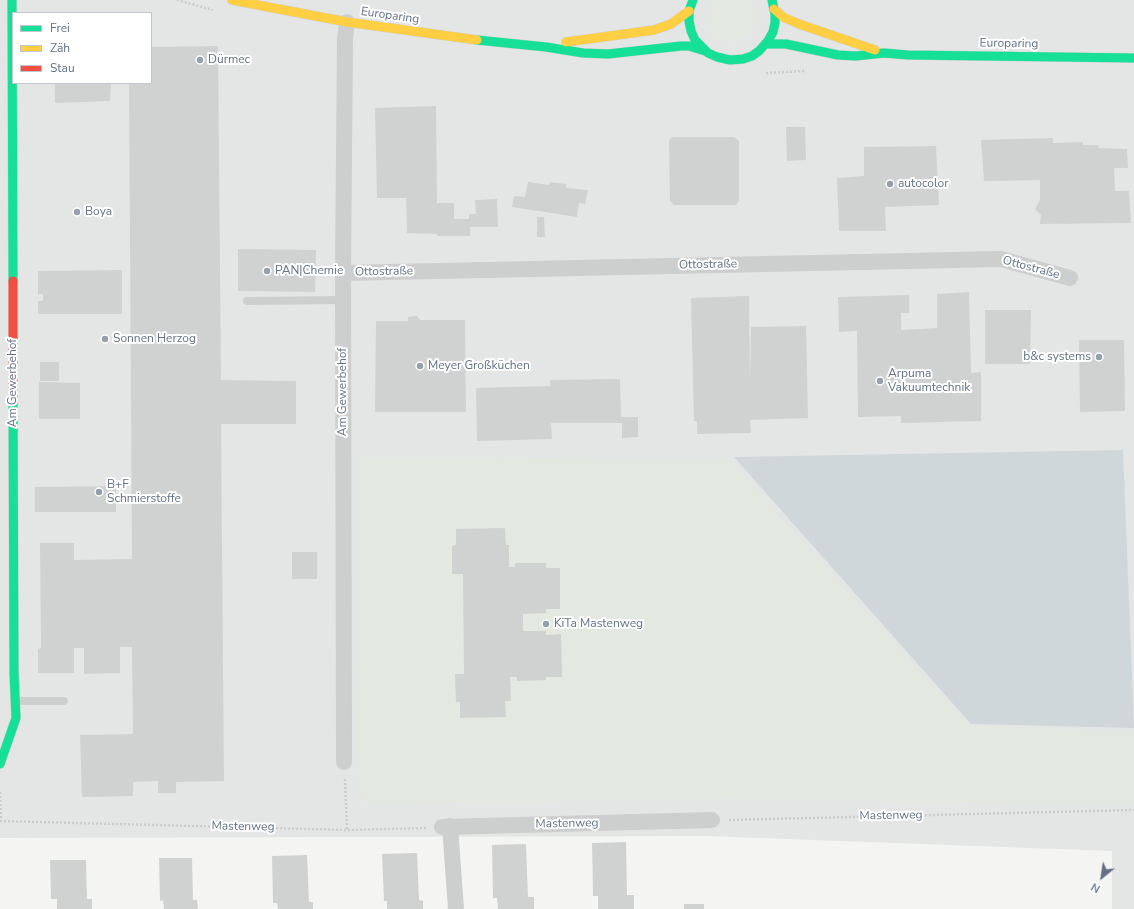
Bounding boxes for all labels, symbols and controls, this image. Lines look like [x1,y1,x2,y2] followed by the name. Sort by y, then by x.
[360,5,420,27] street label: Europaring
[12,12,152,84] legend
[50,20,70,36] text: Frei
[979,36,1039,52] street label: Europaring
[50,40,70,56] text: Zäh
[208,53,250,67] place label: Dürmec
[195,55,205,65] marker: Dürmec
[50,60,75,76] text: Stau
[898,177,948,191] place label: autocolor
[885,179,895,189] marker: autocolor
[85,205,112,219] place label: Boya
[72,207,82,217] marker: Boya
[1001,253,1061,283] street label: Ottostraße
[679,257,737,273] street label: Ottostraße
[275,264,343,278] place label: PAN|Chemie
[355,264,413,280] street label: Ottostraße
[262,266,272,276] marker: PAN|Chemie
[113,332,196,346] place label: Sonnen Herzog
[100,334,110,344] marker: Sonnen Herzog
[6,339,20,427] street label: Am Gewerbehof
[336,348,350,436] street label: Am Gewerbehof
[1023,350,1091,364] place label: b&c systems
[1094,352,1104,362] marker: b&c systems
[428,359,530,373] place label: Meyer Großküchen
[415,361,425,371] marker: Meyer Großküchen
[888,367,970,395] place label: Arpuma Vakuumtechnik
[875,376,885,386] marker: Arpuma Vakuumtechnik
[107,478,181,506] place label: B+F Schmierstoffe
[94,487,104,497] marker: B+F Schmierstoffe
[554,617,643,631] place label: KiTa Mastenweg
[541,619,551,629] marker: KiTa Mastenweg
[859,808,923,824] street label: Mastenweg
[535,816,599,832] street label: Mastenweg
[211,819,275,835] street label: Mastenweg
[1082,857,1122,897] north arrow
[1088,879,1103,896] text: N

